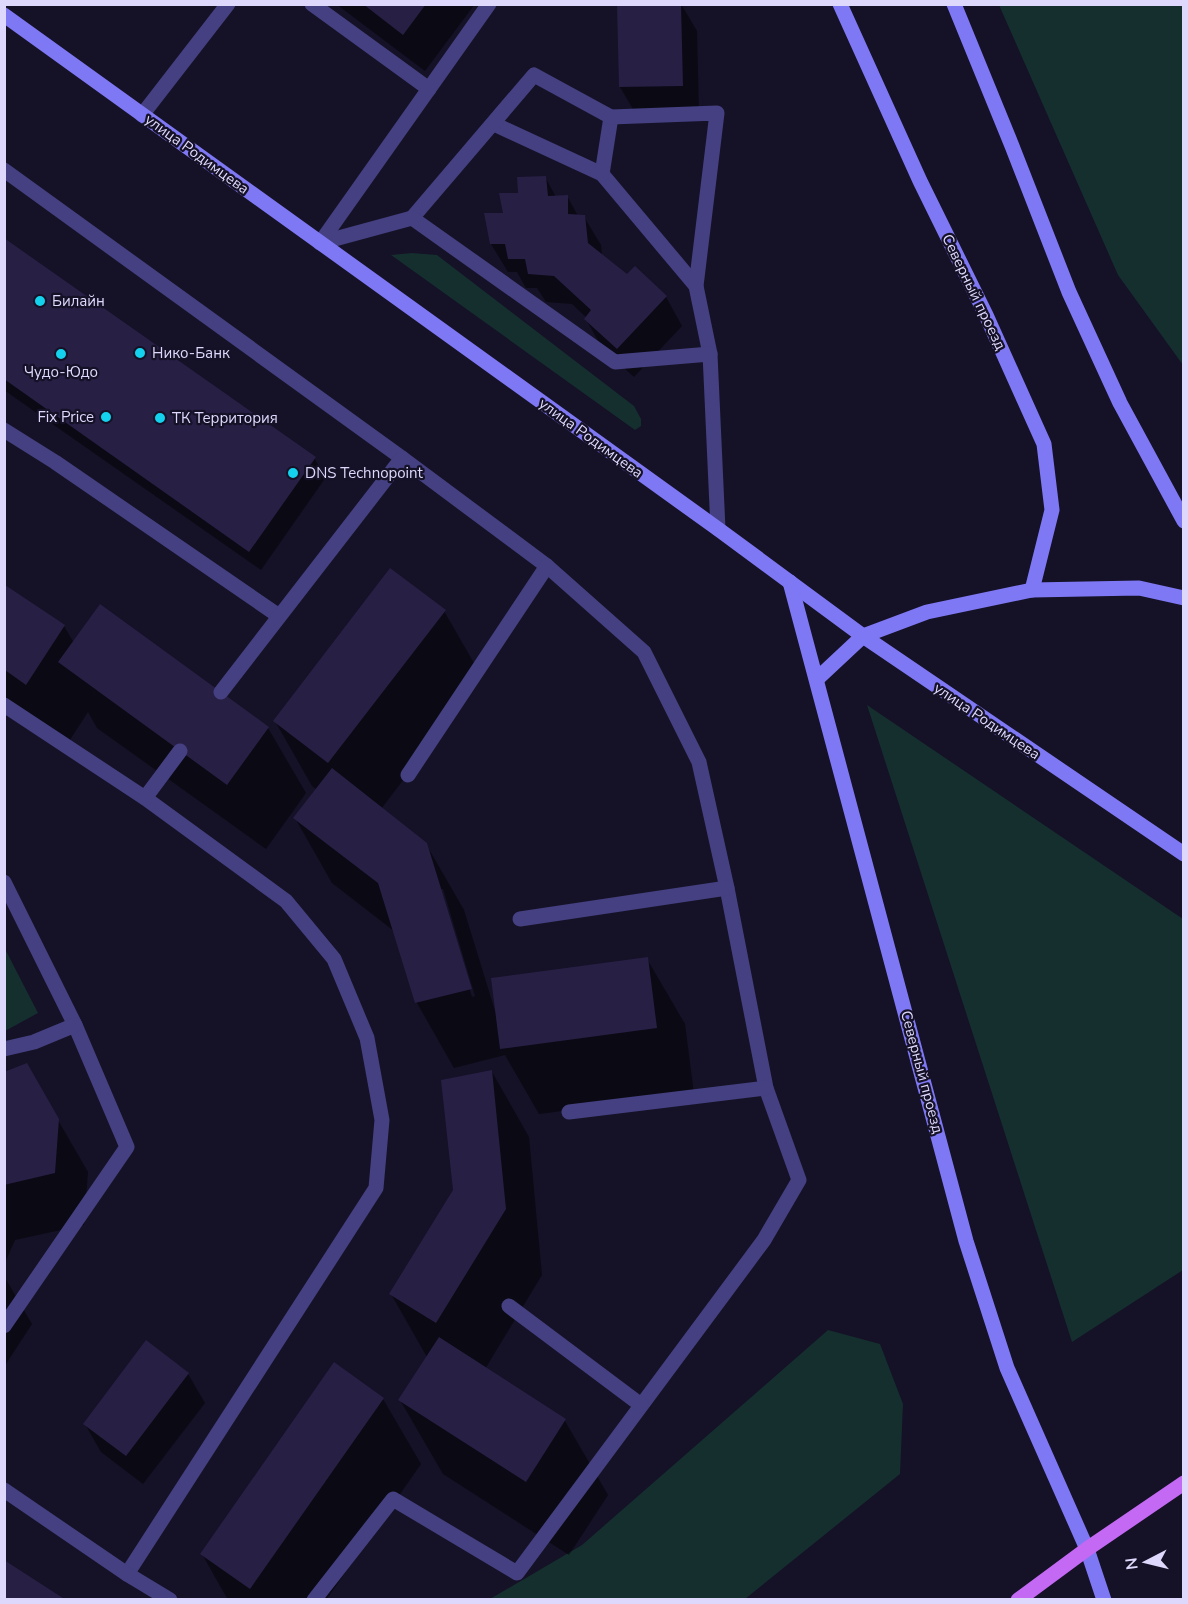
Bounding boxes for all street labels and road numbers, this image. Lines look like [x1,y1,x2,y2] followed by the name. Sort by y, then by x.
[141,109,253,199] street label: улица Родимцева
[937,231,1011,353] street label: Северный проезд
[535,393,647,483] street label: улица Родимцева
[930,678,1044,764] street label: улица Родимцева
[896,1008,948,1136] street label: Северный проезд

